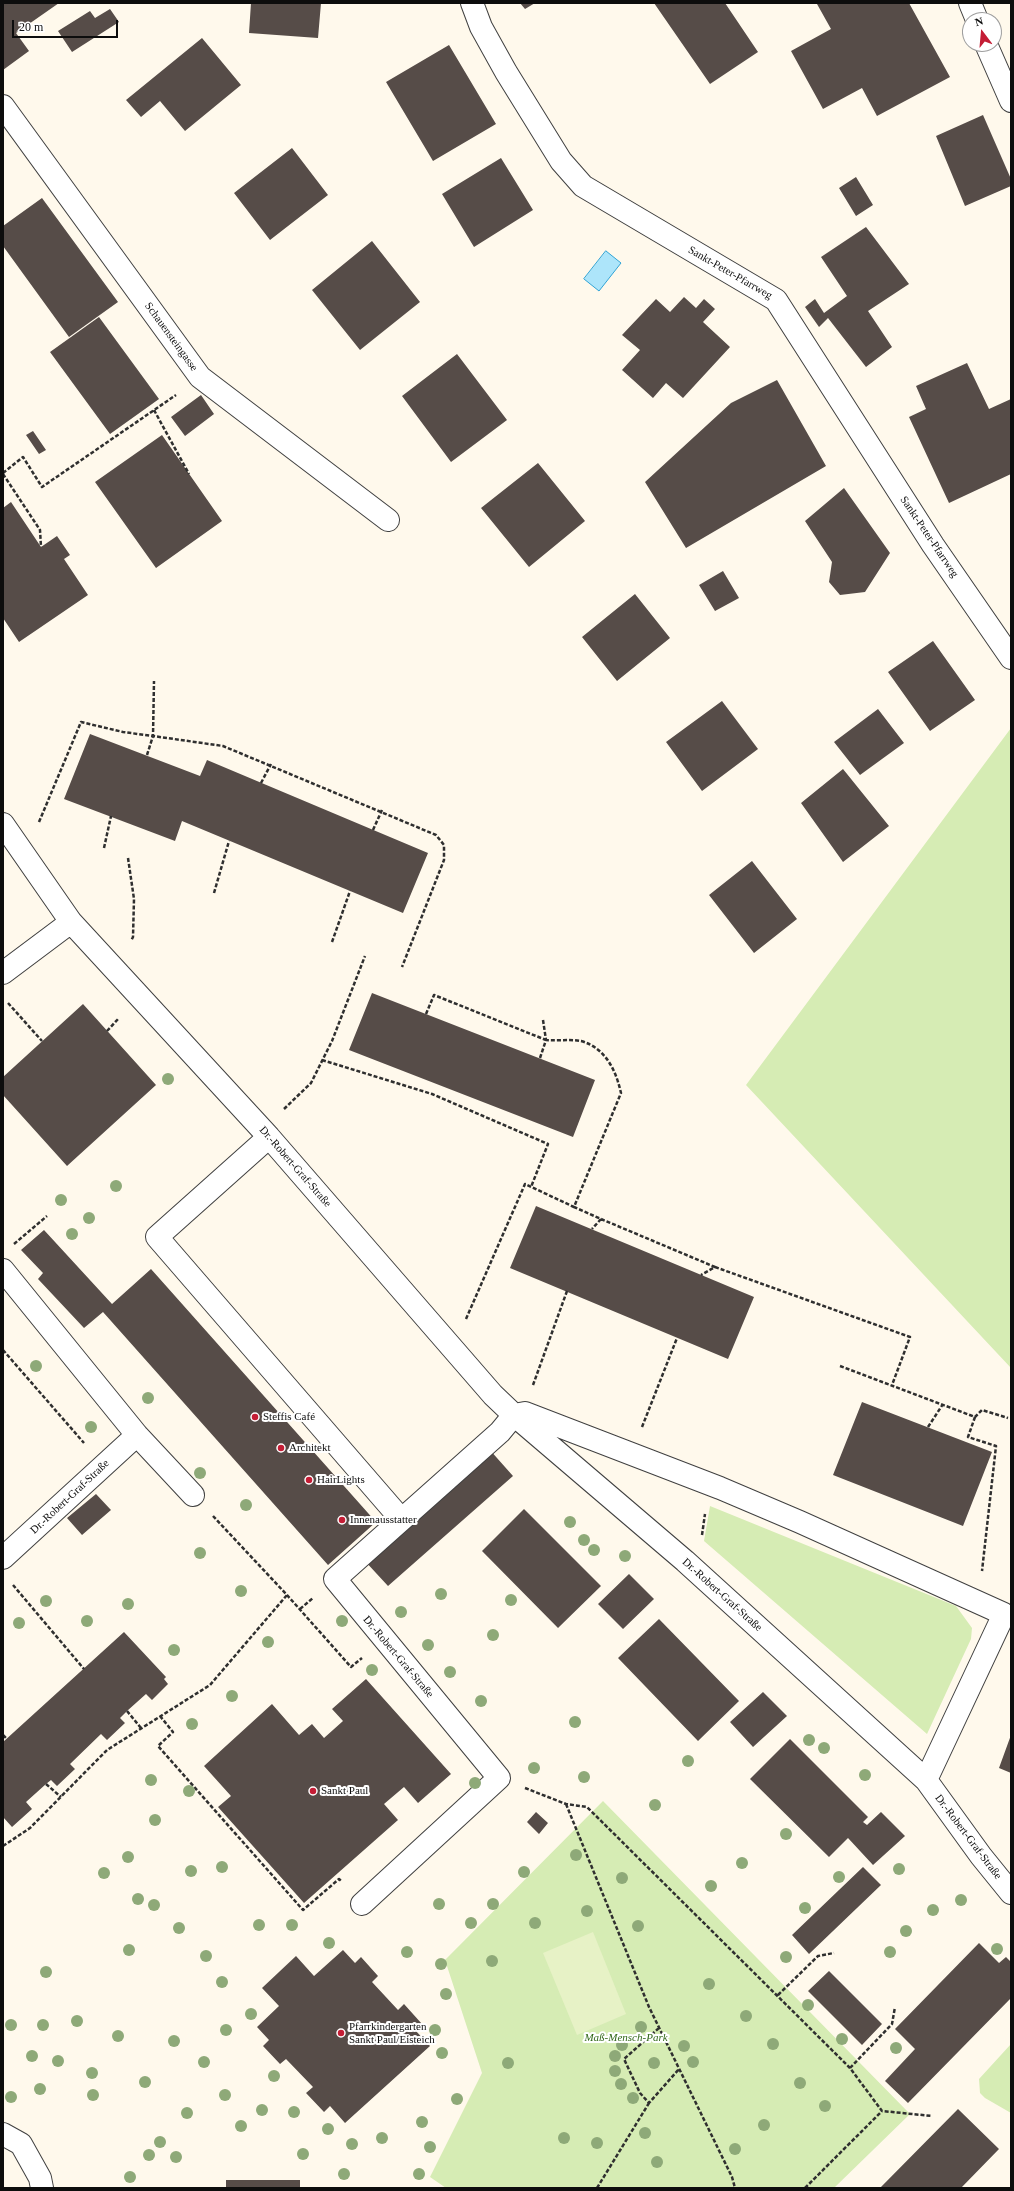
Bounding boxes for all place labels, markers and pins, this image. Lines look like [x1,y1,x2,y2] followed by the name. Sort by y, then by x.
[263,1410,315,1424] place label: Steffis Café
[250,1412,260,1422] marker: Steffis Café
[289,1441,331,1455] place label: Architekt
[276,1443,286,1453] marker: Architekt
[317,1473,365,1487] place label: HairLights
[304,1475,314,1485] marker: HairLights
[350,1513,417,1527] place label: Innenausstatter
[337,1515,347,1525] marker: Innenausstatter
[321,1784,368,1798] place label: Sankt Paul
[308,1786,318,1796] marker: Sankt Paul
[349,2020,435,2046] place label: Pfarrkindergarten Sankt Paul/Eisteich
[336,2028,346,2038] marker: Pfarrkindergarten Sankt Paul/Eisteich

